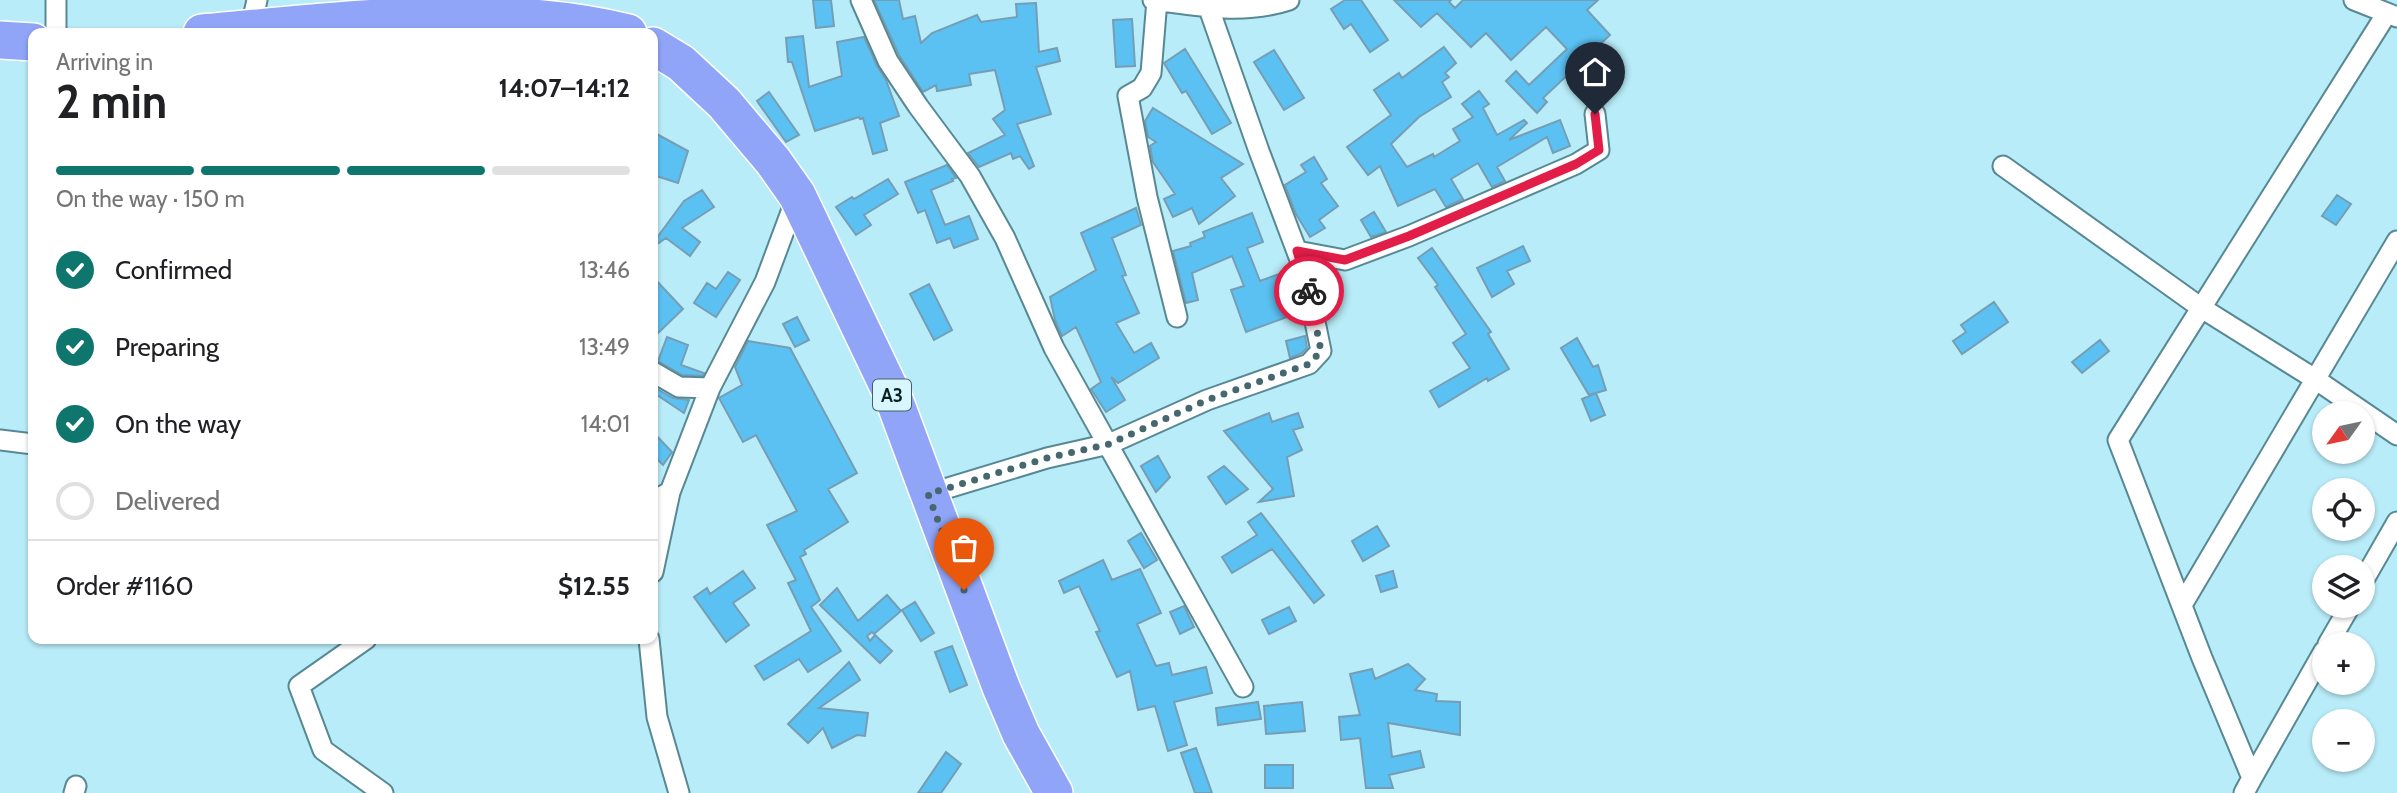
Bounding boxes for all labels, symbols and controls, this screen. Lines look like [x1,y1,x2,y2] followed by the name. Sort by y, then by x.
[1565,42,1625,114] pin
[56,48,153,76] text: Arriving in
[1576,53,1614,91] icon: home
[498,72,630,104] text: 14:07–14:12
[56,74,167,130] text: 2 min
[56,185,245,213] text: On the way · 150 m
[56,251,94,289] icon: check
[115,254,232,286] text: Confirmed
[579,256,630,284] text: 13:46
[1274,256,1344,326] courier
[1290,272,1328,310] icon: bike
[56,328,94,366] icon: check
[115,331,219,363] text: Preparing
[579,333,630,361] text: 13:49
[873,380,911,410] road number: A3
[2312,401,2375,464] north arrow
[2312,401,2375,772] map controls
[56,405,94,443] icon: check
[115,408,241,440] text: On the way
[581,410,630,438] text: 14:01
[2312,478,2375,541] button: locate
[115,485,220,517] text: Delivered
[934,518,994,590] pin
[945,529,983,567] icon: bag
[2312,555,2375,618] button: layers
[56,570,194,602] text: Order #1160
[558,570,630,602] text: $12.55
[2312,632,2375,695] button: +
[2312,709,2375,772] button: −

